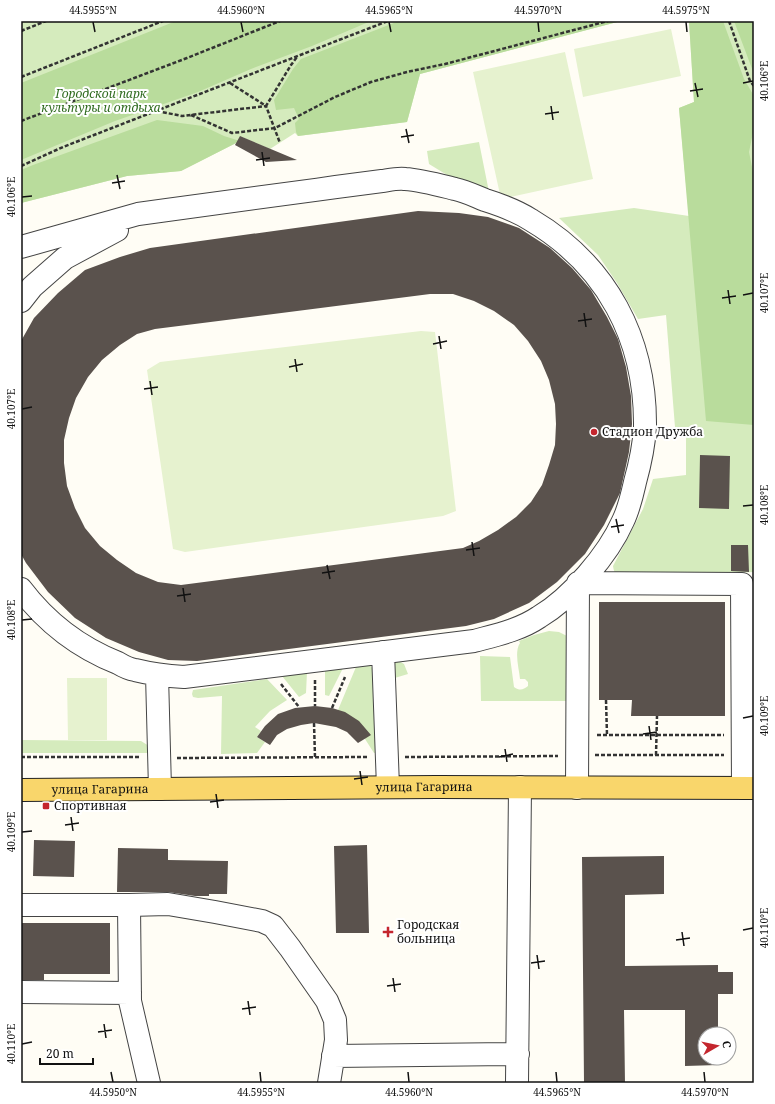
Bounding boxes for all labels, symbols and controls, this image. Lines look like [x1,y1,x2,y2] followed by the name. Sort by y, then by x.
[69,3,117,17] text: 44.5955°N
[217,3,265,17] text: 44.5960°N
[365,3,413,17] text: 44.5965°N
[514,3,562,17] text: 44.5970°N
[662,3,710,17] text: 44.5975°N
[757,61,771,101] text: 40.106°E
[41,85,161,116] park label: Городской парк культуры и отдыха
[4,177,18,217] text: 40.106°E
[757,273,771,313] text: 40.107°E
[4,389,18,429] text: 40.107°E
[602,423,703,440] place label: Стадион Дружба
[589,427,599,437] marker: Стадион Дружба
[757,485,771,525] text: 40.108°E
[4,600,18,640] text: 40.108°E
[757,696,771,736] text: 40.109°E
[375,778,473,795] street label: улица Гагарина
[51,780,149,798] street label: улица Гагарина
[54,797,127,814] place label: Спортивная
[41,801,51,811] marker: Спортивная
[4,812,18,852] text: 40.109°E
[757,908,771,948] text: 40.110°E
[397,916,460,947] place label: Городская больница
[382,926,394,938] marker: Городская больница
[4,1024,18,1064] text: 40.110°E
[697,1026,737,1066] north arrow
[40,1040,93,1066] scale bar
[719,1040,735,1049] text: С
[46,1045,74,1062] text: 20 m
[89,1085,137,1099] text: 44.5950°N
[237,1085,285,1099] text: 44.5955°N
[385,1085,433,1099] text: 44.5960°N
[533,1085,581,1099] text: 44.5965°N
[681,1085,729,1099] text: 44.5970°N

